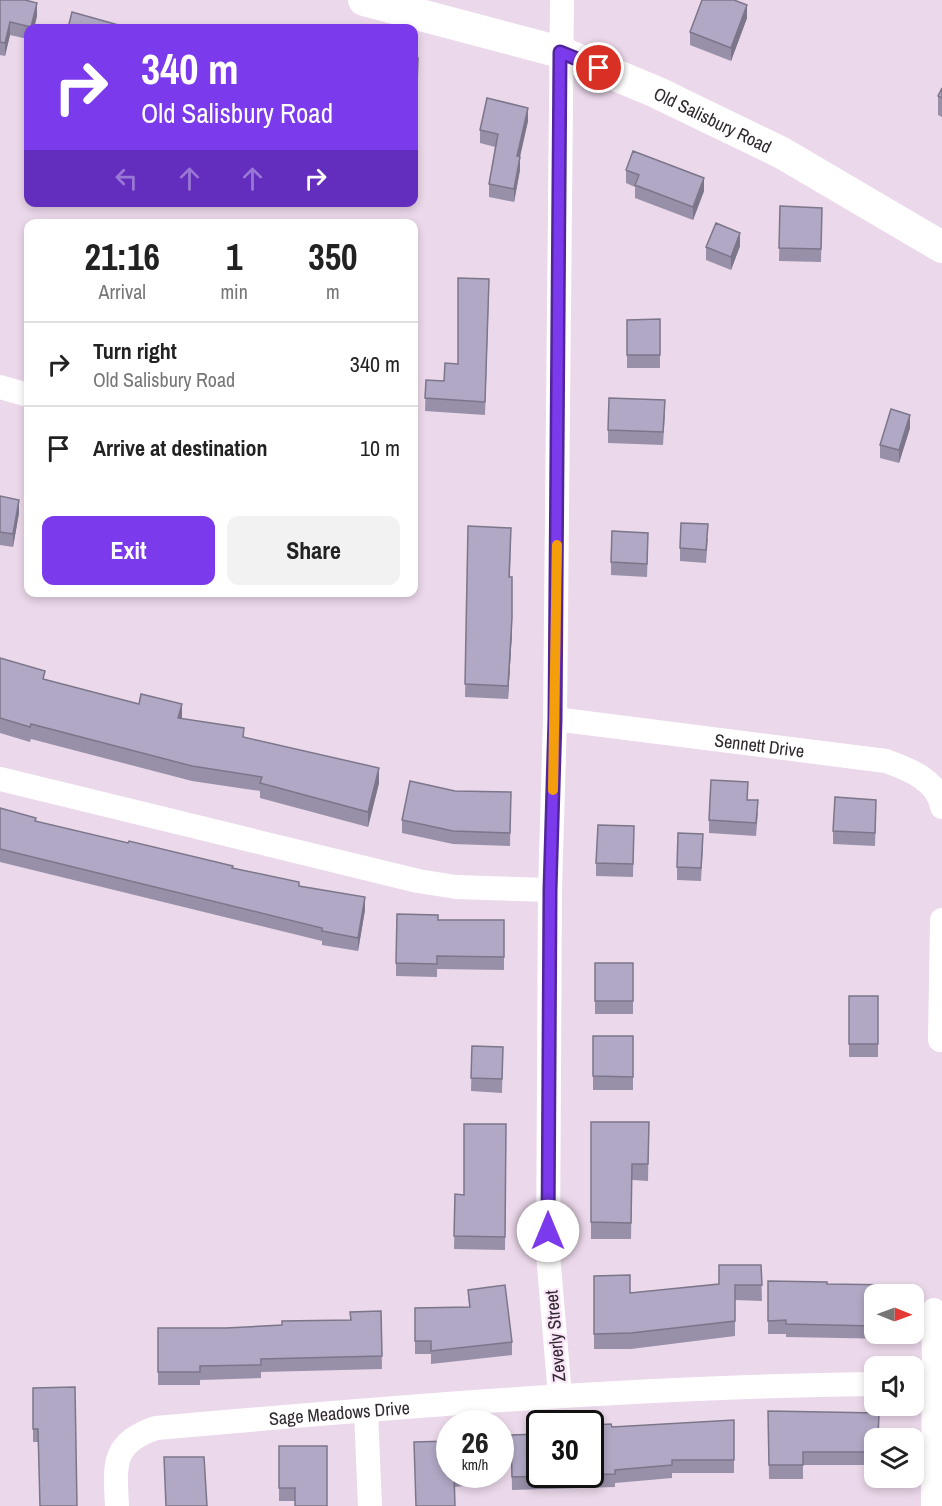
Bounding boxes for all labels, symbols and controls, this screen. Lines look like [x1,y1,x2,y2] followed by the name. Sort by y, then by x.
[141,41,239,97] text: 340 m
[573,42,624,93] pin
[42,48,120,126] icon: right
[582,51,615,84] icon: arrive
[650,80,776,159] street label: Old Salisbury Road
[141,95,333,131] text: Old Salisbury Road
[110,162,143,195] icon: left
[173,162,206,195] icon: ahead
[236,162,269,195] icon: ahead
[299,162,332,195] icon: right
[84,233,160,281] text: 21:16
[226,233,242,281] text: 1
[308,233,358,281] text: 350
[99,278,146,305] text: Arrival
[220,278,248,305] text: min
[326,278,340,305] text: m
[93,336,177,366] text: Turn right
[42,348,75,381] icon: right
[350,349,400,379] text: 340 m
[93,366,235,393] text: Old Salisbury Road
[42,432,75,465] icon: arrive
[93,433,267,463] text: Arrive at destination
[360,433,400,463] text: 10 m
[42,516,215,585] button: Exit
[227,516,400,585] button: Share
[713,727,806,763] street label: Sennett Drive
[516,1199,580,1263] position arrow
[864,1284,924,1344] north arrow
[864,1284,924,1488] map controls
[539,1289,571,1383] street label: Zeverly Street
[864,1356,924,1416] button: sound
[268,1394,411,1431] street label: Sage Meadows Drive
[526,1410,604,1488] speed limit sign: 30
[461,1422,489,1462] text: 26
[864,1428,924,1488] button: layers
[462,1454,488,1475] text: km/h

